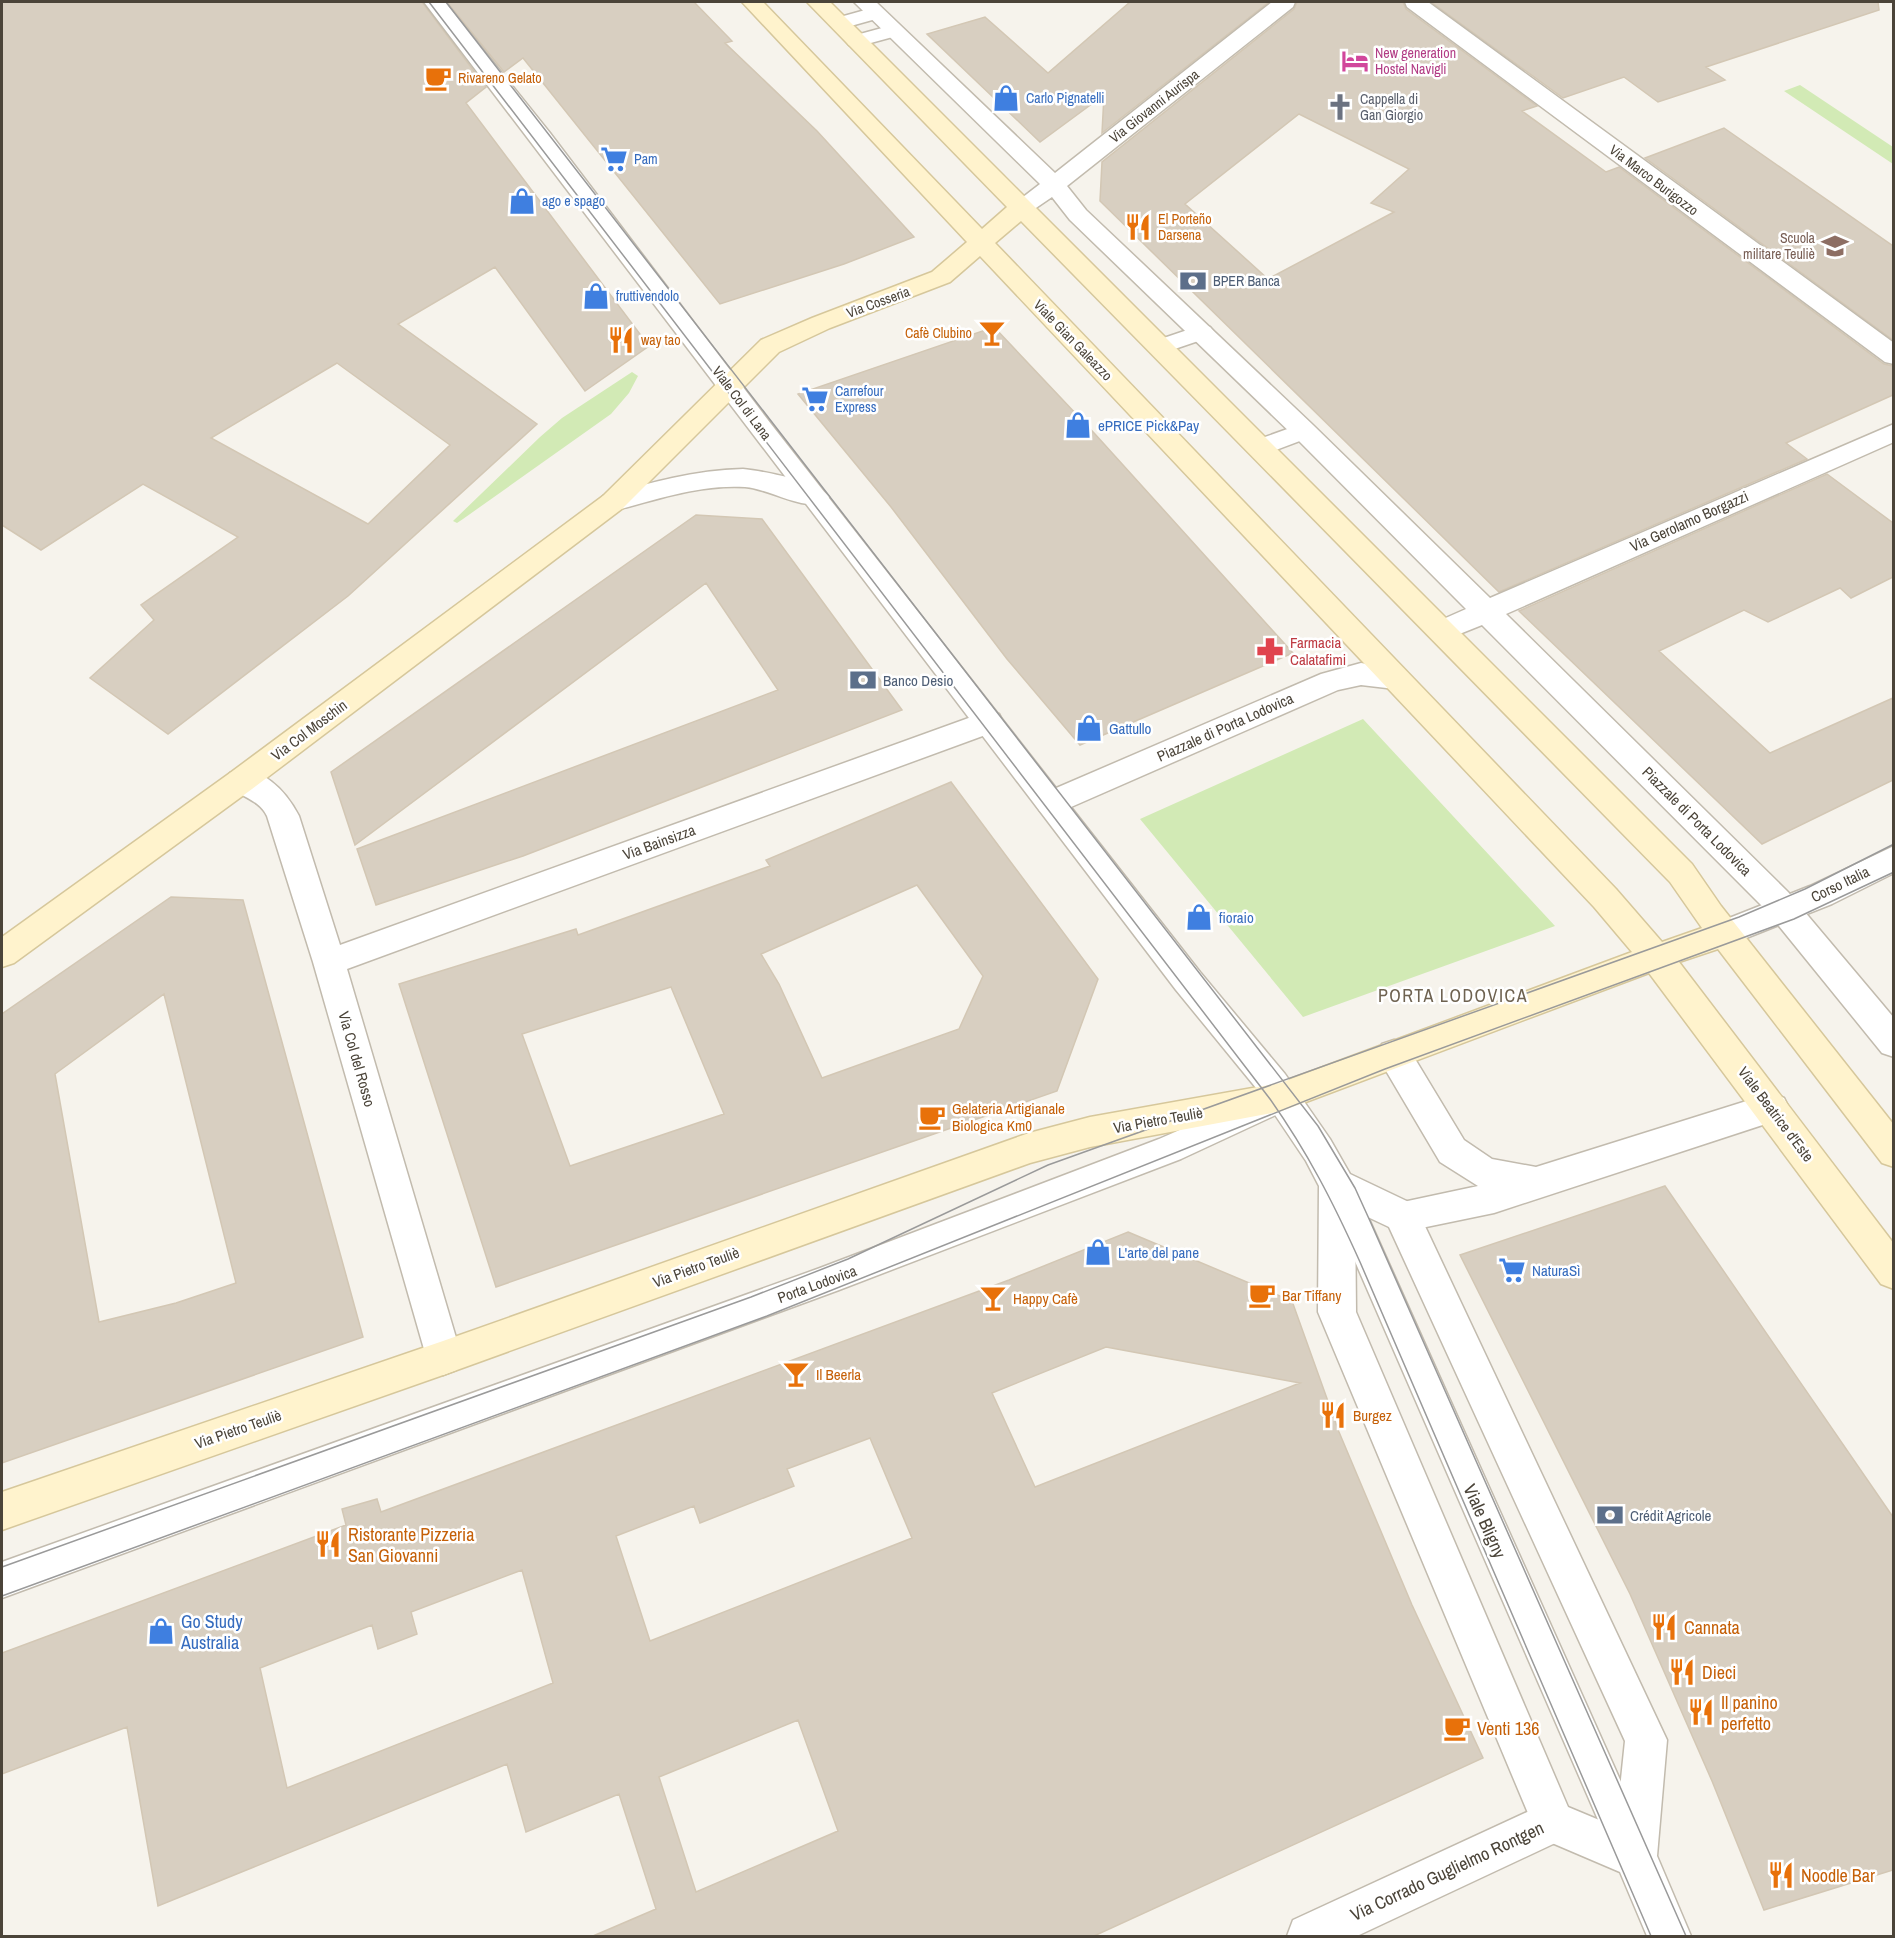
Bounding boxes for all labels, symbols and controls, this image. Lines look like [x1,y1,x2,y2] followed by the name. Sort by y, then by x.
[1375,44,1456,78] place label: New generation Hostel Navigli
[1340,46,1370,76] hotel icon: New generation Hostel Navigli
[423,63,453,93] cafe icon: Rivareno Gelato
[1106,65,1203,147] street label: Via Giovanni Aurispa
[458,69,542,87] place label: Rivareno Gelato
[991,83,1021,113] shop icon: Carlo Pignatelli
[1026,89,1104,107] place label: Carlo Pignatelli
[1360,90,1423,124] place label: Cappella di Gan Giorgio
[1325,92,1355,122] church icon: Cappella di Gan Giorgio
[1606,141,1702,219] street label: Via Marco Burigozzo
[599,144,629,174] supermarket icon: Pam
[634,150,658,168] place label: Pam
[507,186,537,216] shop icon: ago e spago
[542,192,605,210] place label: ago e spago
[1158,210,1212,244] place label: El Porteño Darsena
[1123,212,1153,242] restaurant icon: El Porteño Darsena
[1743,229,1816,263] place label: Scuola militare Teuliè
[1820,231,1850,261] school or university icon: Scuola militare Teuliè
[1178,266,1208,296] bank icon: BPER Banca
[1213,272,1281,290] place label: BPER Banca
[581,281,611,311] shop icon: fruttivendolo
[844,282,913,322] street label: Via Cosseria
[616,287,679,305] place label: fruttivendolo
[1030,296,1116,384] street label: Viale Gian Galeazzo
[977,318,1007,348] bar icon: Cafè Clubino
[905,324,972,342] place label: Cafè Clubino
[606,325,636,355] restaurant icon: way tao
[641,331,681,349] place label: way tao
[708,362,776,444] street label: Viale Col di Lana
[835,382,884,416] place label: Carrefour Express
[800,384,830,414] supermarket icon: Carrefour Express
[1063,410,1093,440] shop icon: ePRICE Pick&Pay
[1098,415,1200,436] place label: ePRICE Pick&Pay
[1626,485,1752,557] street label: Via Gerolamo Borgazzi
[1290,632,1346,670] place label: Farmacia Calatafimi
[1255,636,1285,666] pharmacy icon: Farmacia Calatafimi
[848,665,878,695] bank icon: Banco Desio
[883,670,954,691] place label: Banco Desio
[1154,687,1297,766] street label: Piazzale di Porta Lodovica
[267,695,351,765] street label: Via Col Moschin
[1074,713,1104,743] shop icon: Gattullo
[1109,718,1152,739] place label: Gattullo
[1638,762,1757,881] street label: Piazzale di Porta Lodovica
[620,819,698,865] street label: Via Bainsizza
[1807,861,1873,907] street label: Corso Italia
[1184,902,1214,932] shop icon: fioraio
[1219,907,1254,928] place label: fioraio
[1378,983,1528,1008] district label: PORTA LODOVICA
[333,1009,381,1109] street label: Via Col del Rosso
[1733,1062,1819,1166] street label: Viale Beatrice d'Este
[952,1098,1065,1136] place label: Gelateria Artigianale Biologica Km0
[917,1102,947,1132] cafe icon: Gelateria Artigianale Biologica Km0
[1112,1102,1205,1138] street label: Via Pietro Teuliè
[1083,1237,1113,1267] shop icon: L'arte del pane
[650,1242,742,1292] street label: Via Pietro Teuliè
[1118,1242,1199,1263] place label: L'arte del pane
[1497,1255,1527,1285] supermarket icon: NaturaSì
[775,1260,860,1308] street label: Porta Lodovica
[1532,1260,1581,1281] place label: NaturaSì
[1247,1280,1277,1310] cafe icon: Bar Tiffany
[978,1283,1008,1313] bar icon: Happy Cafè
[1282,1285,1342,1306] place label: Bar Tiffany
[1013,1288,1078,1309] place label: Happy Cafè
[781,1359,811,1389] bar icon: Il Beerla
[816,1364,861,1385] place label: Il Beerla
[1318,1400,1348,1430] restaurant icon: Burgez
[192,1404,284,1454] street label: Via Pietro Teuliè
[1353,1405,1392,1426] place label: Burgez
[1458,1480,1513,1563] street label: Viale Bligny
[1595,1500,1625,1530] bank icon: Crédit Agricole
[1630,1505,1712,1526] place label: Crédit Agricole
[348,1522,474,1568] place label: Ristorante Pizzeria San Giovanni
[313,1529,343,1559] restaurant icon: Ristorante Pizzeria San Giovanni
[180,1609,243,1655] place label: Go Study Australia
[1649,1612,1679,1642] restaurant icon: Cannata
[1684,1615,1740,1640] place label: Cannata
[146,1616,176,1646] shop icon: Go Study Australia
[1667,1657,1697,1687] restaurant icon: Dieci
[1702,1660,1736,1685] place label: Dieci
[1721,1690,1778,1736] place label: Il panino perfetto
[1686,1697,1716,1727] restaurant icon: Il panino perfetto
[1442,1713,1472,1743] cafe icon: Venti 136
[1477,1716,1539,1741] place label: Venti 136
[1346,1815,1548,1927] street label: Via Corrado Guglielmo Rontgen
[1766,1860,1796,1890] restaurant icon: Noodle Bar
[1801,1863,1875,1888] place label: Noodle Bar

